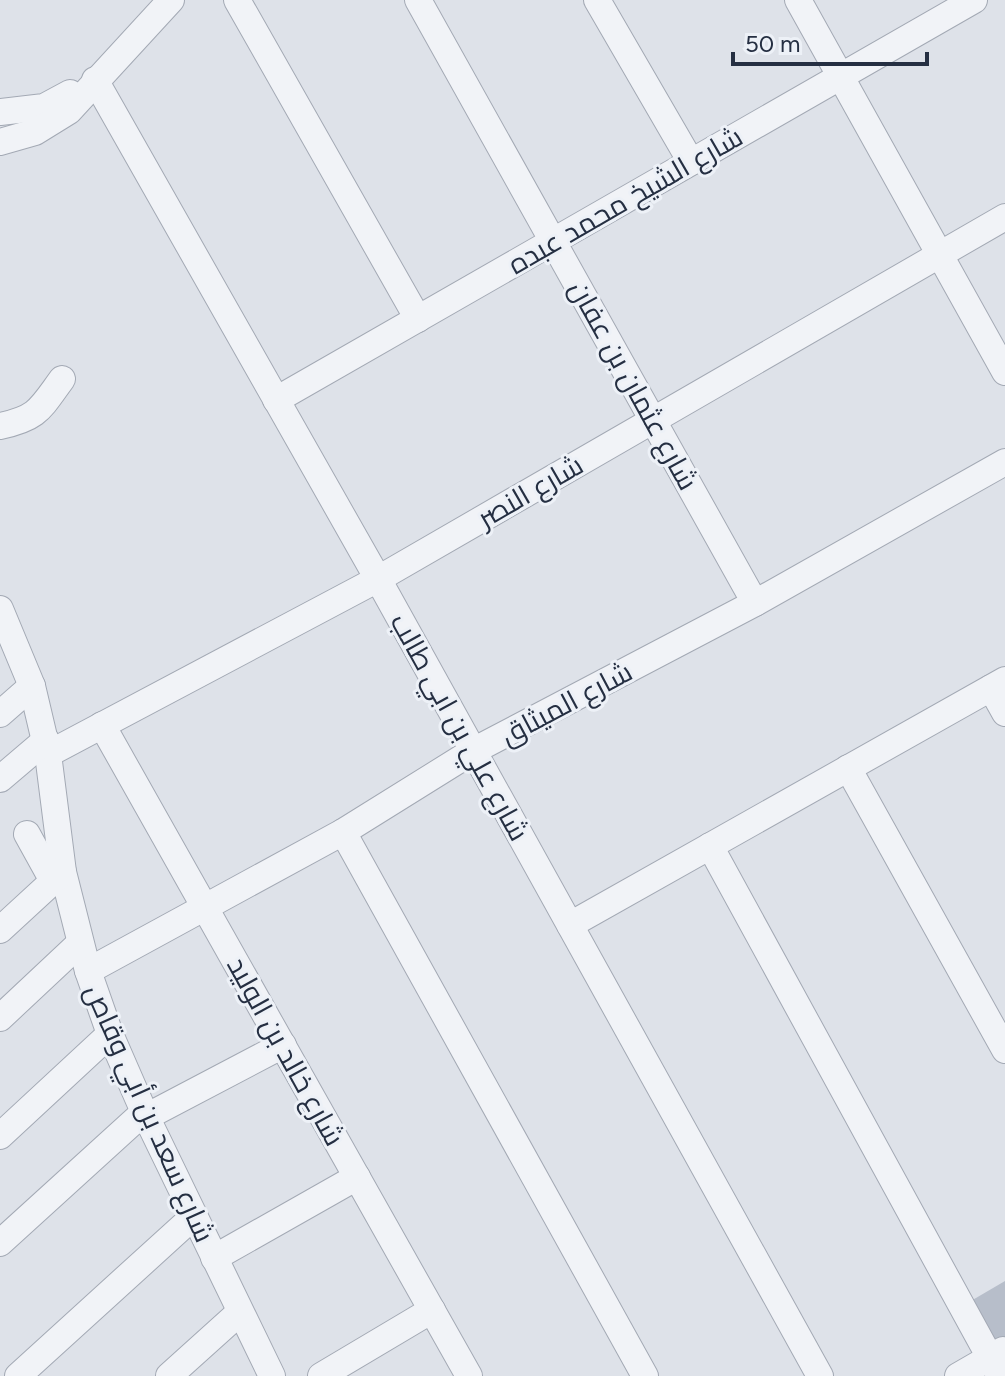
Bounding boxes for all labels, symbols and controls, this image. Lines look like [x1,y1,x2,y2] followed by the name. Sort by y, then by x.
[733,16,927,66] scale bar
[745,29,801,58] text: 50 m
[502,119,749,283] street label: شارع الشيخ محمد عبده
[561,274,706,497] street label: شارع عثمان بن عفان
[470,447,590,537] street label: شارع النصر
[379,608,537,849] street label: شارع علي بن ابي طالب
[494,654,639,754] street label: شارع الميثاق
[218,951,352,1152] street label: شارع خالد بن الوليد
[73,979,222,1249] street label: شارع سعد بن أبي وقاص

